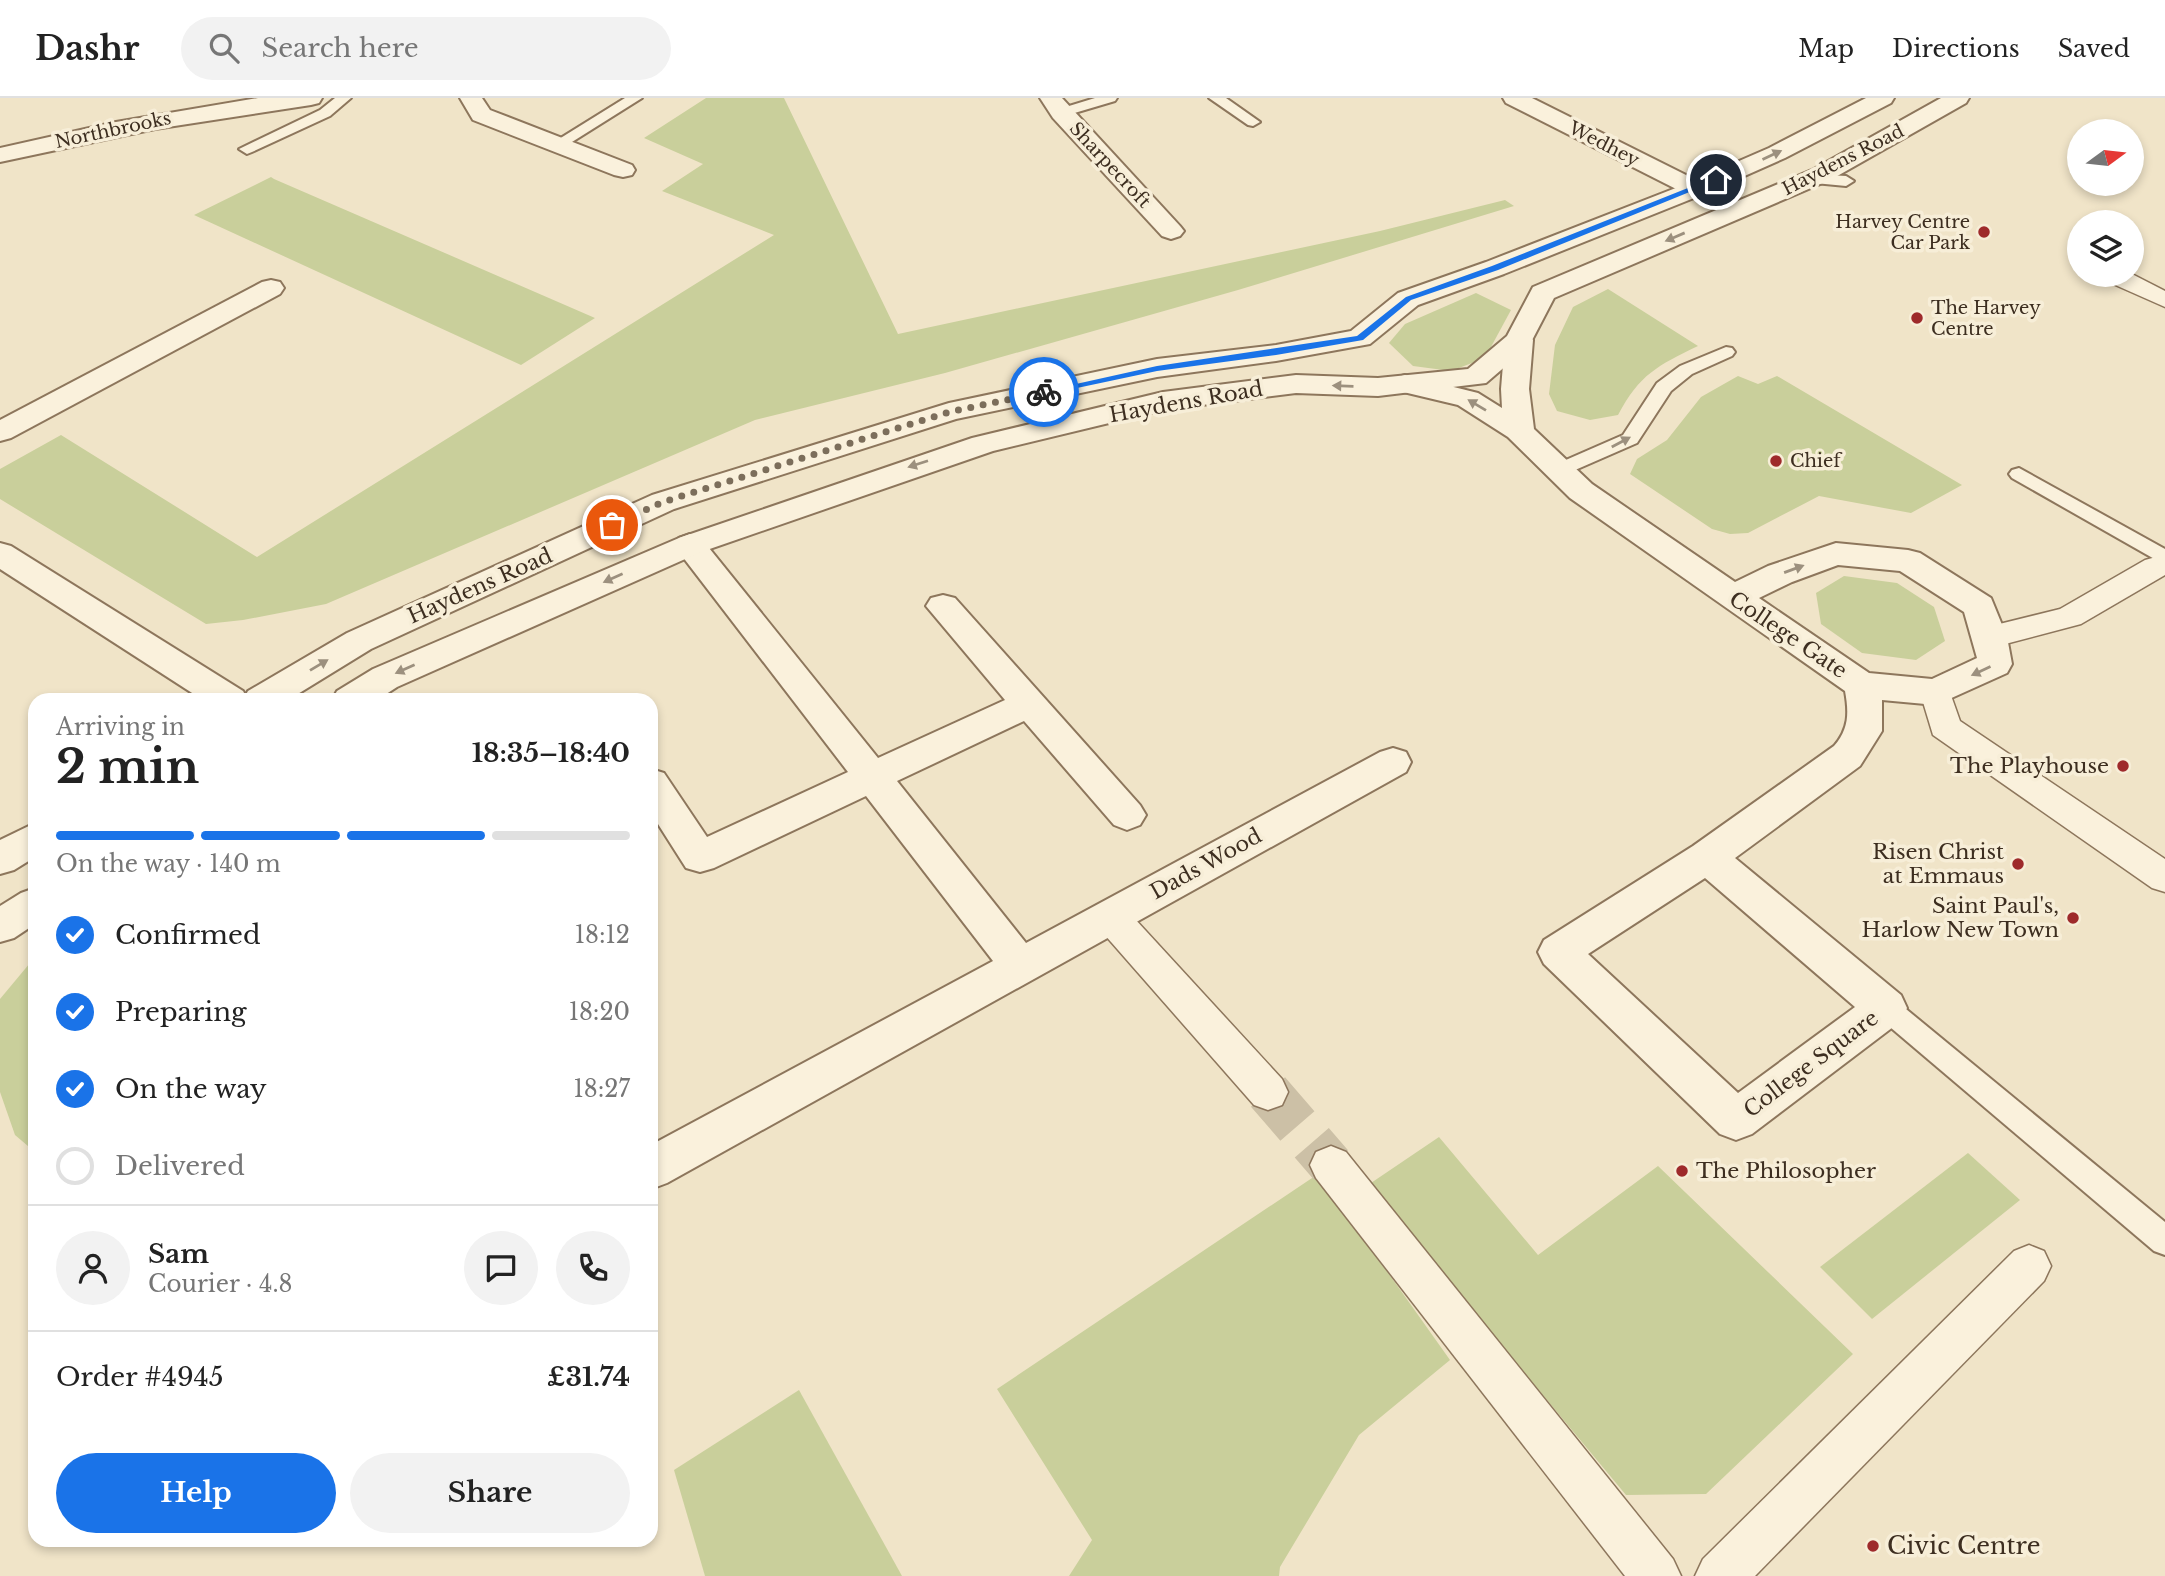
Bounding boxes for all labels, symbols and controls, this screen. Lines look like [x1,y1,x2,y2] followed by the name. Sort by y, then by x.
[181,17,671,80] search box
[35,28,139,69] text: Dashr
[205,29,243,67] icon: search
[261,32,419,64] text: Search here
[1798,34,1854,63] text: Map
[1892,34,2020,63] text: Directions
[2058,34,2130,63] text: Saved
[53,107,173,153] street label: Northbrooks
[1564,116,1643,171] street label: Wedhey
[1065,118,1155,213] street label: Sharpecroft
[2067,119,2144,196] north arrow
[2067,119,2144,287] map controls
[1779,120,1907,200] street label: Haydens Road
[1761,149,1782,160] one-way arrow
[1686,150,1746,210] pin
[1697,161,1735,199] icon: home
[2067,210,2144,287] button: layers
[1835,211,1970,254] place label: Harvey Centre Car Park
[1976,224,1992,240] marker: Harvey Centre Car Park
[1665,232,1686,243] one-way arrow
[1931,297,2041,340] place label: The Harvey Centre
[1909,310,1925,326] marker: The Harvey Centre
[1009,357,1079,427] courier
[1025,373,1063,411] icon: bike
[1107,376,1265,428] street label: Haydens Road
[1332,380,1354,391] one-way arrow
[1467,399,1486,411] one-way arrow
[1611,436,1631,448] one-way arrow
[1790,450,1843,472] place label: Chief
[1768,453,1784,469] marker: Chief
[907,460,928,470] one-way arrow
[582,495,642,555] pin
[593,506,631,544] icon: bag
[404,542,556,630] street label: Haydens Road
[1784,563,1805,574] one-way arrow
[602,573,623,584] one-way arrow
[1724,586,1852,684] street label: College Gate
[310,658,329,671] one-way arrow
[394,664,415,675] one-way arrow
[1971,665,1991,676] one-way arrow
[56,713,185,741] text: Arriving in
[472,737,630,769] text: 18:35–18:40
[56,738,199,795] text: 2 min
[1950,753,2109,779] place label: The Playhouse
[2115,758,2131,774] marker: The Playhouse
[1146,823,1266,905] street label: Dads Wood
[1872,839,2004,889] place label: Risen Christ at Emmaus
[56,850,281,878] text: On the way · 140 m
[2010,856,2026,872] marker: Risen Christ at Emmaus
[1861,893,2059,943] place label: Saint Paul's, Harlow New Town
[2065,910,2081,926] marker: Saint Paul's, Harlow New Town
[56,916,94,954] icon: check
[115,919,260,951] text: Confirmed
[575,921,630,949] text: 18:12
[56,993,94,1031] icon: check
[115,996,247,1028] text: Preparing
[569,998,630,1026] text: 18:20
[1739,1005,1883,1123] street label: College Square
[56,1070,94,1108] icon: check
[115,1073,267,1105] text: On the way
[574,1075,630,1103] text: 18:27
[115,1150,245,1182] text: Delivered
[1696,1158,1876,1184] place label: The Philosopher
[1674,1163,1690,1179] marker: The Philosopher
[56,1231,130,1305] button: person
[464,1231,538,1305] button: chat
[556,1231,630,1305] button: phone
[148,1238,209,1270] text: Sam
[148,1270,293,1298] text: Courier · 4.8
[56,1361,224,1393] text: Order #4945
[547,1361,630,1393] text: £31.74
[56,1453,336,1533] button: Help
[350,1453,630,1533] button: Share
[1887,1531,2040,1560] place label: Civic Centre
[1865,1538,1881,1554] marker: Civic Centre

